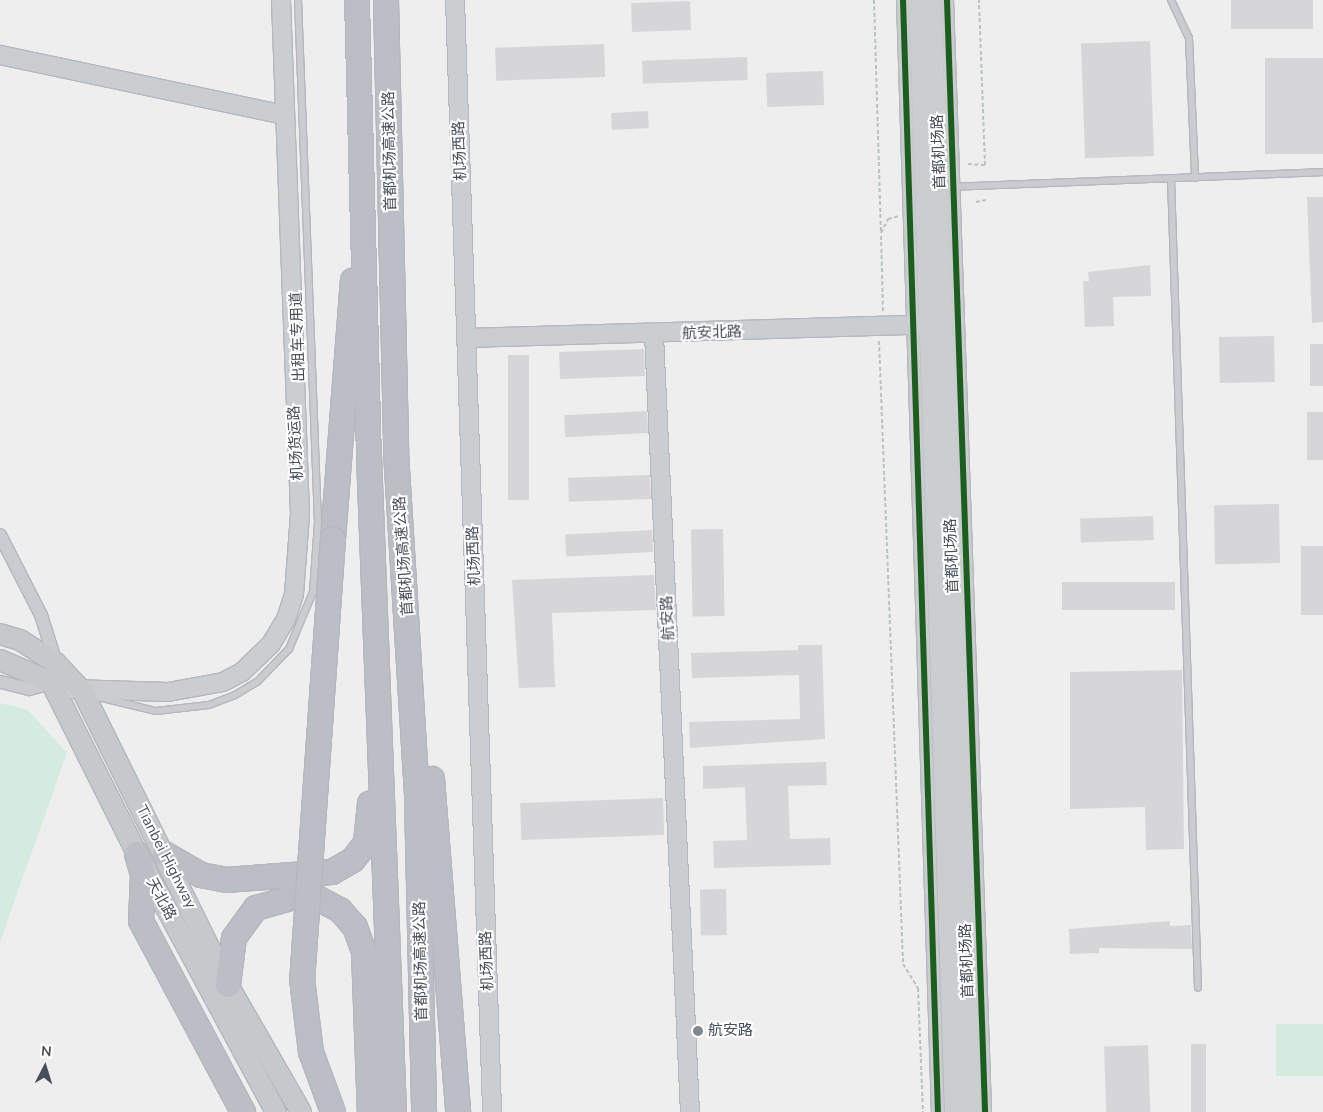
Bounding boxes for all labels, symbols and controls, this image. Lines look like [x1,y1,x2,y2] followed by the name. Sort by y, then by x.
[380,91,400,211] street label: 首都机场高速公路
[929,114,949,190] street label: 首都机场路
[450,121,470,181] street label: 机场西路
[287,292,309,382] street label: 出租车专用道
[682,323,742,343] street label: 航安北路
[285,405,307,481] street label: 机场货运路
[391,496,417,616] street label: 首都机场高速公路
[942,518,962,594] street label: 首都机场路
[464,526,484,586] street label: 机场西路
[658,595,678,641] street label: 航安路
[132,802,200,912] street label: Tianbei Highway
[142,875,180,923] street label: 天北路
[411,901,431,1021] street label: 首都机场高速公路
[957,923,977,999] street label: 首都机场路
[477,931,497,991] street label: 机场西路
[708,1022,753,1040] place label: 航安路
[692,1025,704,1037] marker: 航安路
[20,1042,70,1092] north arrow
[40,1042,52,1061] text: N

